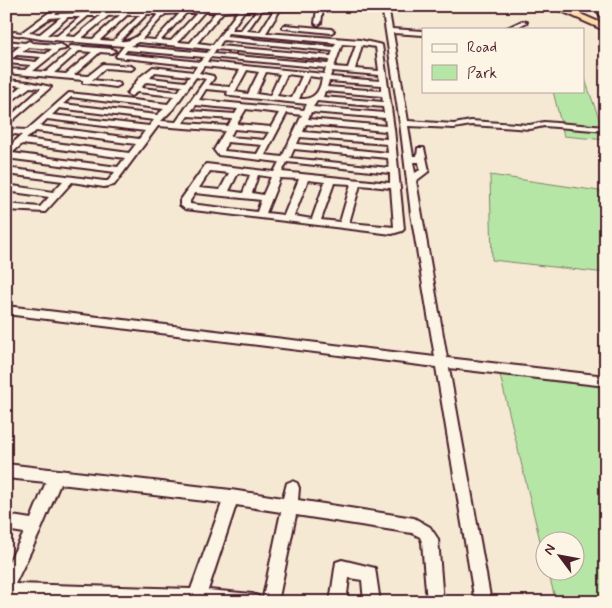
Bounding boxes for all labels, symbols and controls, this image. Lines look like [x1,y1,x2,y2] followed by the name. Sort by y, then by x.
[422,28,584,92] legend
[467,38,497,58] text: Road
[467,64,497,84] text: Park
[534,530,584,580] north arrow
[540,541,560,558] text: N

